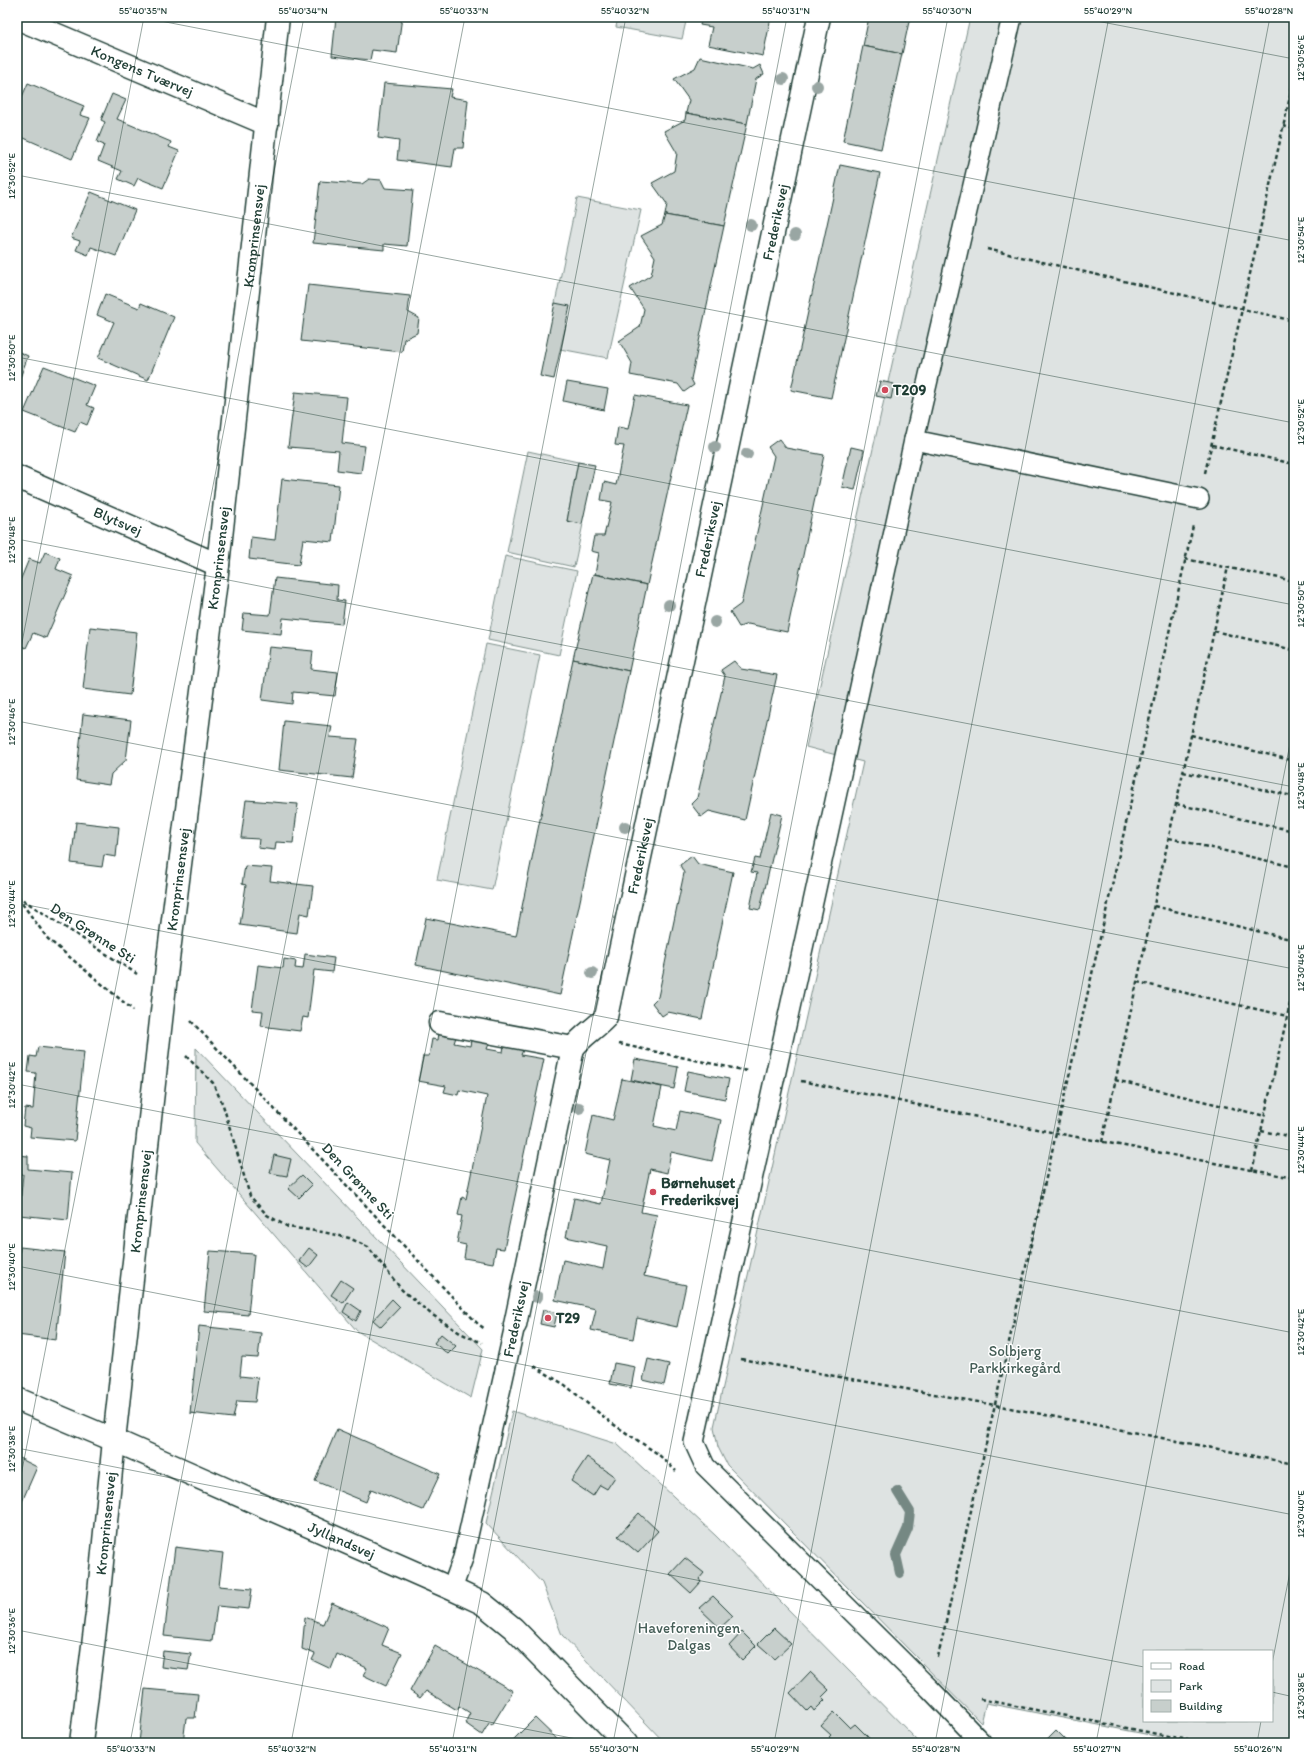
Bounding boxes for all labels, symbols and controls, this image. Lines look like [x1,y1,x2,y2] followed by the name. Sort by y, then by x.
[119,4,168,17] text: 55°40'35"N
[278,4,328,17] text: 55°40'34"N
[440,4,489,17] text: 55°40'33"N
[601,4,650,17] text: 55°40'32"N
[762,4,810,17] text: 55°40'31"N
[922,4,972,17] text: 55°40'30"N
[1084,4,1132,17] text: 55°40'29"N
[1245,4,1294,17] text: 55°40'28"N
[1294,35,1307,81] text: 12°30'56"E
[88,41,196,101] street label: Kongens Tværvej
[5,153,18,199] text: 12°30'52"E
[758,182,792,262] street label: Frederiksvej
[239,183,269,289] street label: Kronprinsensvej
[1294,216,1307,263] text: 12°30'54"E
[5,334,18,381] text: 12°30'50"E
[892,381,927,399] place label: T209
[880,385,890,395] marker: T209
[1294,399,1307,445] text: 12°30'52"E
[691,499,725,579] street label: Frederiksvej
[91,503,145,540] street label: Blytsvej
[203,505,233,611] street label: Kronprinsensvej
[5,516,18,563] text: 12°30'48"E
[1294,580,1307,627] text: 12°30'50"E
[5,698,18,745] text: 12°30'46"E
[1294,762,1307,809] text: 12°30'48"E
[623,816,657,896] street label: Frederiksvej
[163,827,194,932] street label: Kronprinsensvej
[5,880,18,928] text: 12°30'44"E
[47,899,139,967] street label: Den Grønne Sti
[1294,944,1307,991] text: 12°30'46"E
[5,1061,18,1108] text: 12°30'42"E
[1294,1126,1307,1174] text: 12°30'44"E
[318,1139,398,1223] street label: Den Grønne Sti
[126,1149,155,1254] street label: Kronprinsensvej
[661,1174,739,1210] place label: Børnehuset Frederiksvej
[648,1187,658,1197] marker: Børnehuset Frederiksvej
[5,1243,18,1291] text: 12°30'40"E
[499,1279,533,1359] street label: Frederiksvej
[1294,1308,1307,1355] text: 12°30'42"E
[555,1309,580,1327] place label: T29
[543,1313,553,1323] marker: T29
[969,1342,1061,1377] park label: Solbjerg Parkkirkegård
[5,1425,18,1472] text: 12°30'38"E
[92,1471,120,1576] street label: Kronprinsensvej
[1294,1490,1307,1538] text: 12°30'40"E
[305,1518,378,1563] street label: Jyllandsvej
[5,1607,18,1654] text: 12°30'36"E
[638,1619,741,1654] park label: Haveforeningen Dalgas
[1143,1650,1273,1722] legend
[1179,1659,1205,1673] text: Road
[1294,1672,1307,1719] text: 12°30'38"E
[1179,1679,1203,1693] text: Park
[1179,1699,1223,1713] text: Building
[107,1742,156,1755] text: 55°40'33"N
[268,1742,317,1755] text: 55°40'32"N
[429,1742,477,1755] text: 55°40'31"N
[589,1742,639,1755] text: 55°40'30"N
[751,1742,799,1755] text: 55°40'29"N
[912,1742,961,1755] text: 55°40'28"N
[1073,1742,1121,1755] text: 55°40'27"N
[1234,1742,1282,1755] text: 55°40'26"N

